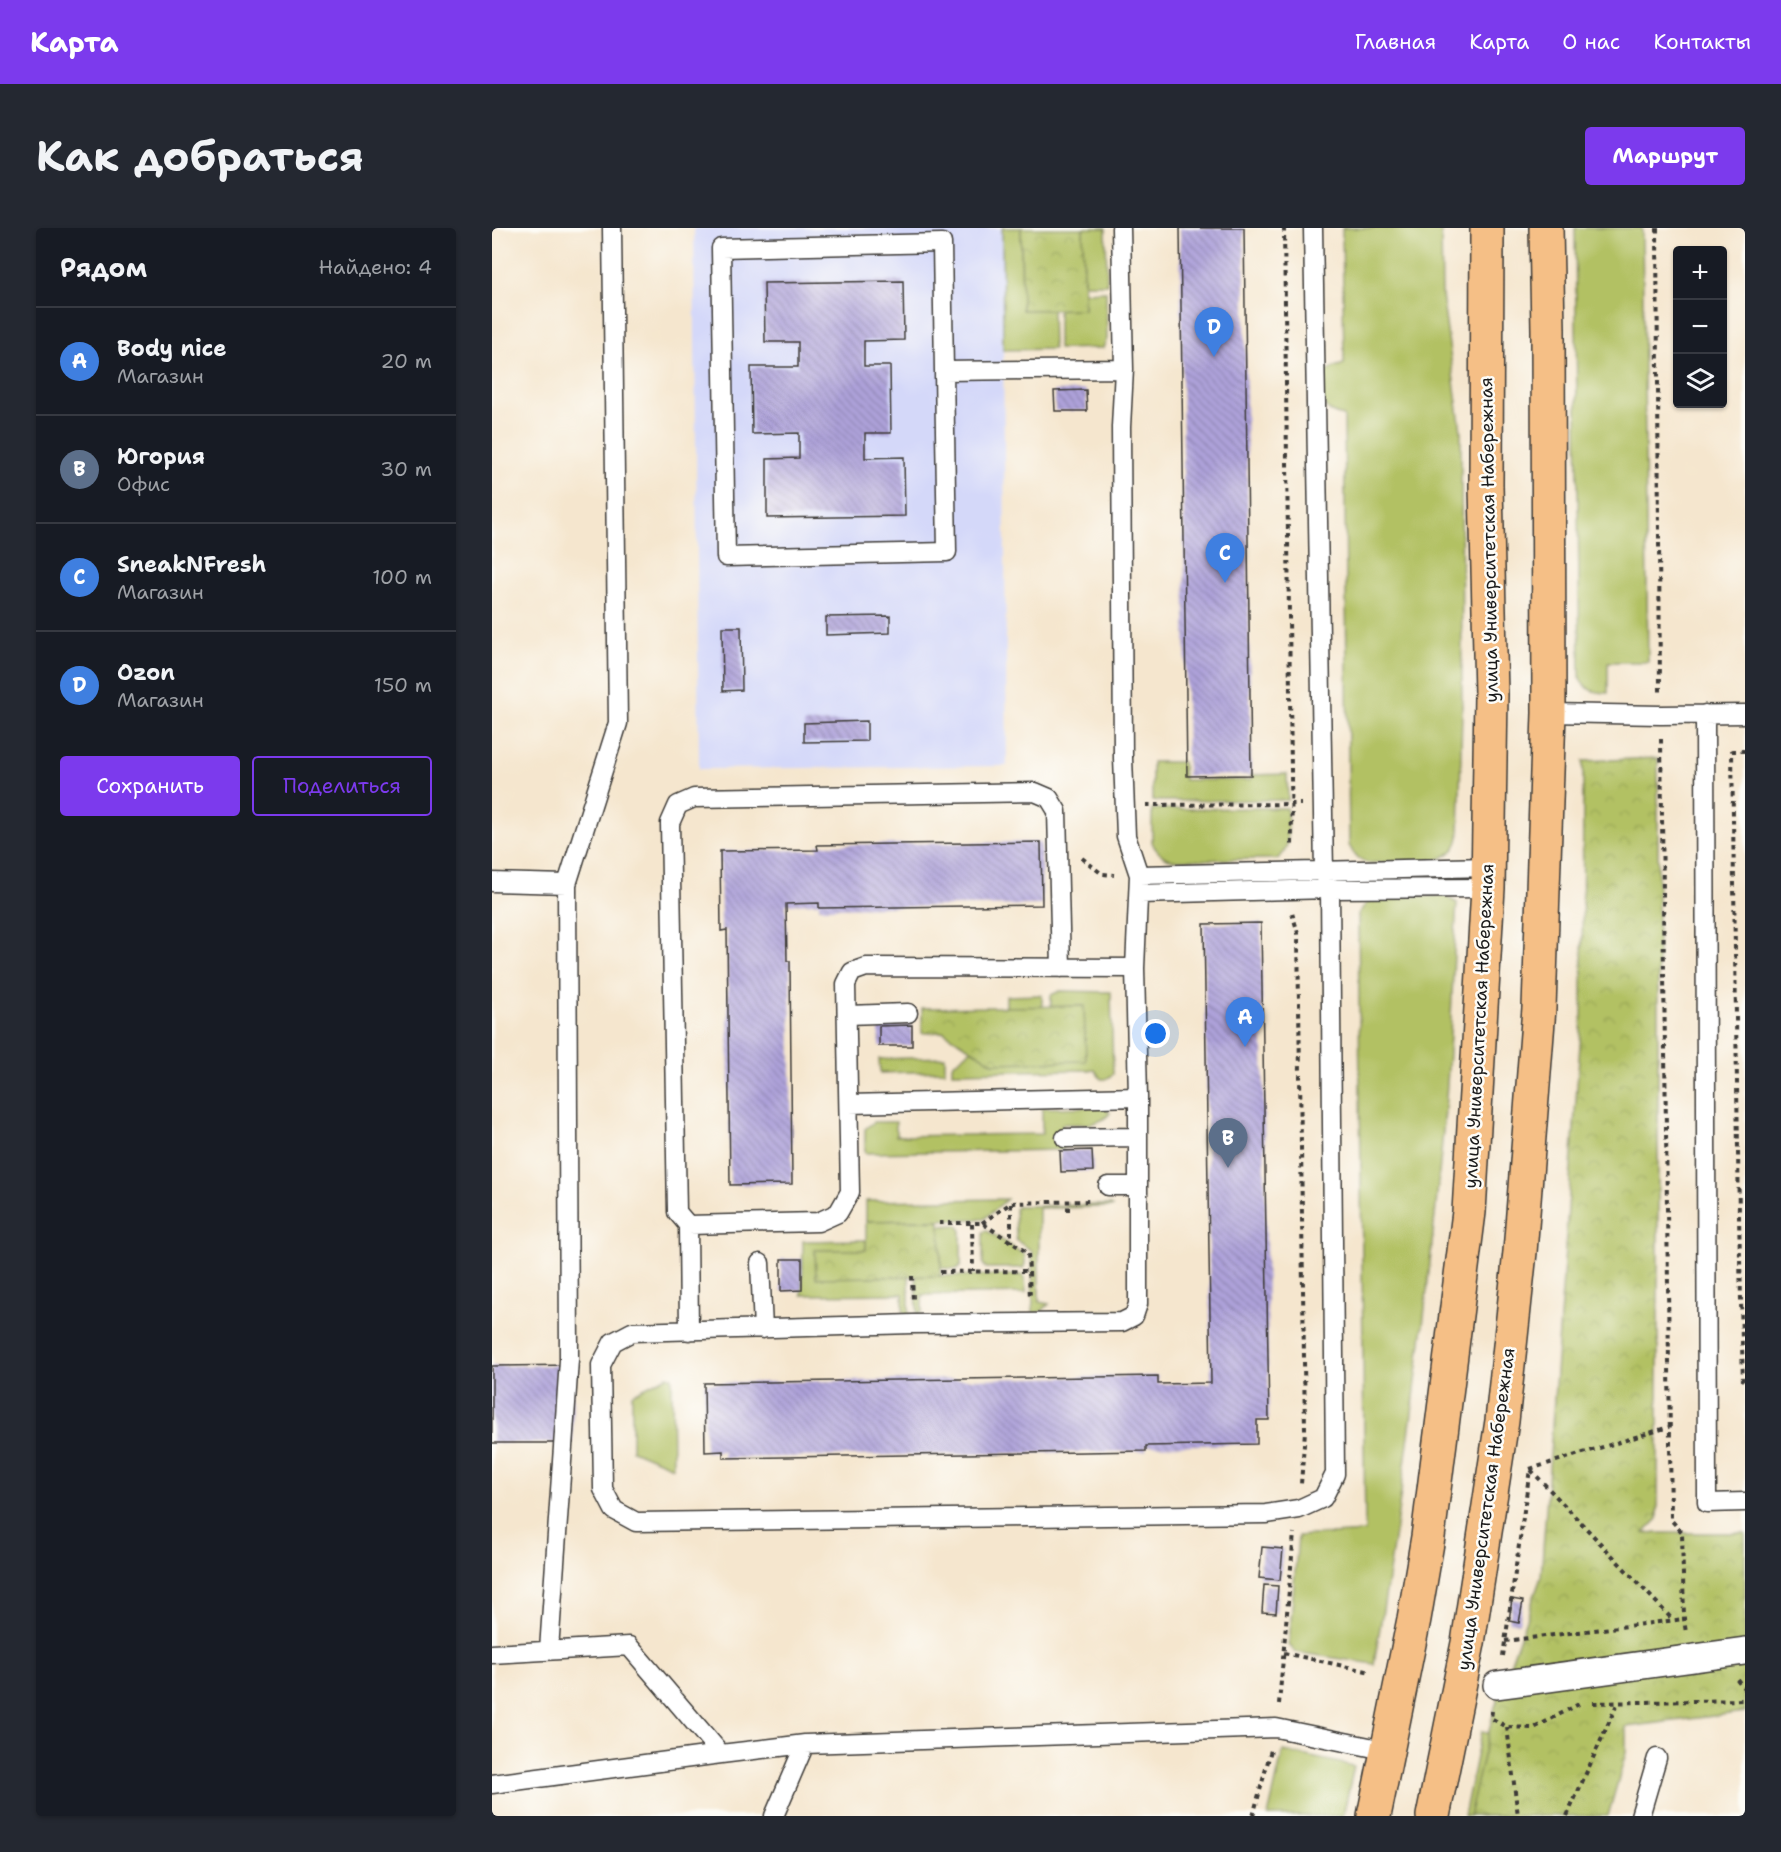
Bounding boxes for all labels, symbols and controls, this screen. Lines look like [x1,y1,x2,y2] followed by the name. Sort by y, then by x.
[30,23,119,61] text: Карта
[1355,28,1436,56] text: Главная
[1469,28,1529,56] text: Карта
[1562,28,1620,56] text: О нас
[1653,28,1751,56] text: Контакты
[1585,127,1745,185] button: Маршрут
[36,128,364,184] text: Как добраться
[1673,246,1727,408] map controls
[1673,246,1727,300] button: +
[60,250,147,285] text: Рядом
[319,254,432,280] text: Найдено: 4
[1673,300,1727,354] button: −
[1194,308,1234,357] pin: D
[117,334,227,363] text: Body nice
[72,348,87,374] text: A
[381,348,432,374] text: 20 m
[1673,354,1727,408] button: layers
[117,363,204,389] text: Магазин
[1474,377,1504,703] street label: улица Университетская Набережная
[117,442,205,471] text: Югория
[73,456,86,482] text: B
[380,456,432,482] text: 30 m
[117,471,170,497] text: Офис
[1206,534,1244,583] pin: C
[117,550,266,579] text: SneakNFresh
[73,564,86,590] text: C
[372,564,432,590] text: 100 m
[117,579,204,605] text: Магазин
[117,658,175,687] text: Ozon
[72,672,87,698] text: D
[374,672,432,698] text: 150 m
[117,687,204,713] text: Магазин
[60,756,240,816] button: Сохранить
[252,756,432,816] button: Поделиться
[1459,863,1499,1189] street label: улица Университетская Набережная
[1226,998,1264,1047] pin: A
[1141,1019,1170,1048] your location
[1208,1118,1248,1168] pin: B
[1451,1346,1521,1672] street label: улица Университетская Набережная

